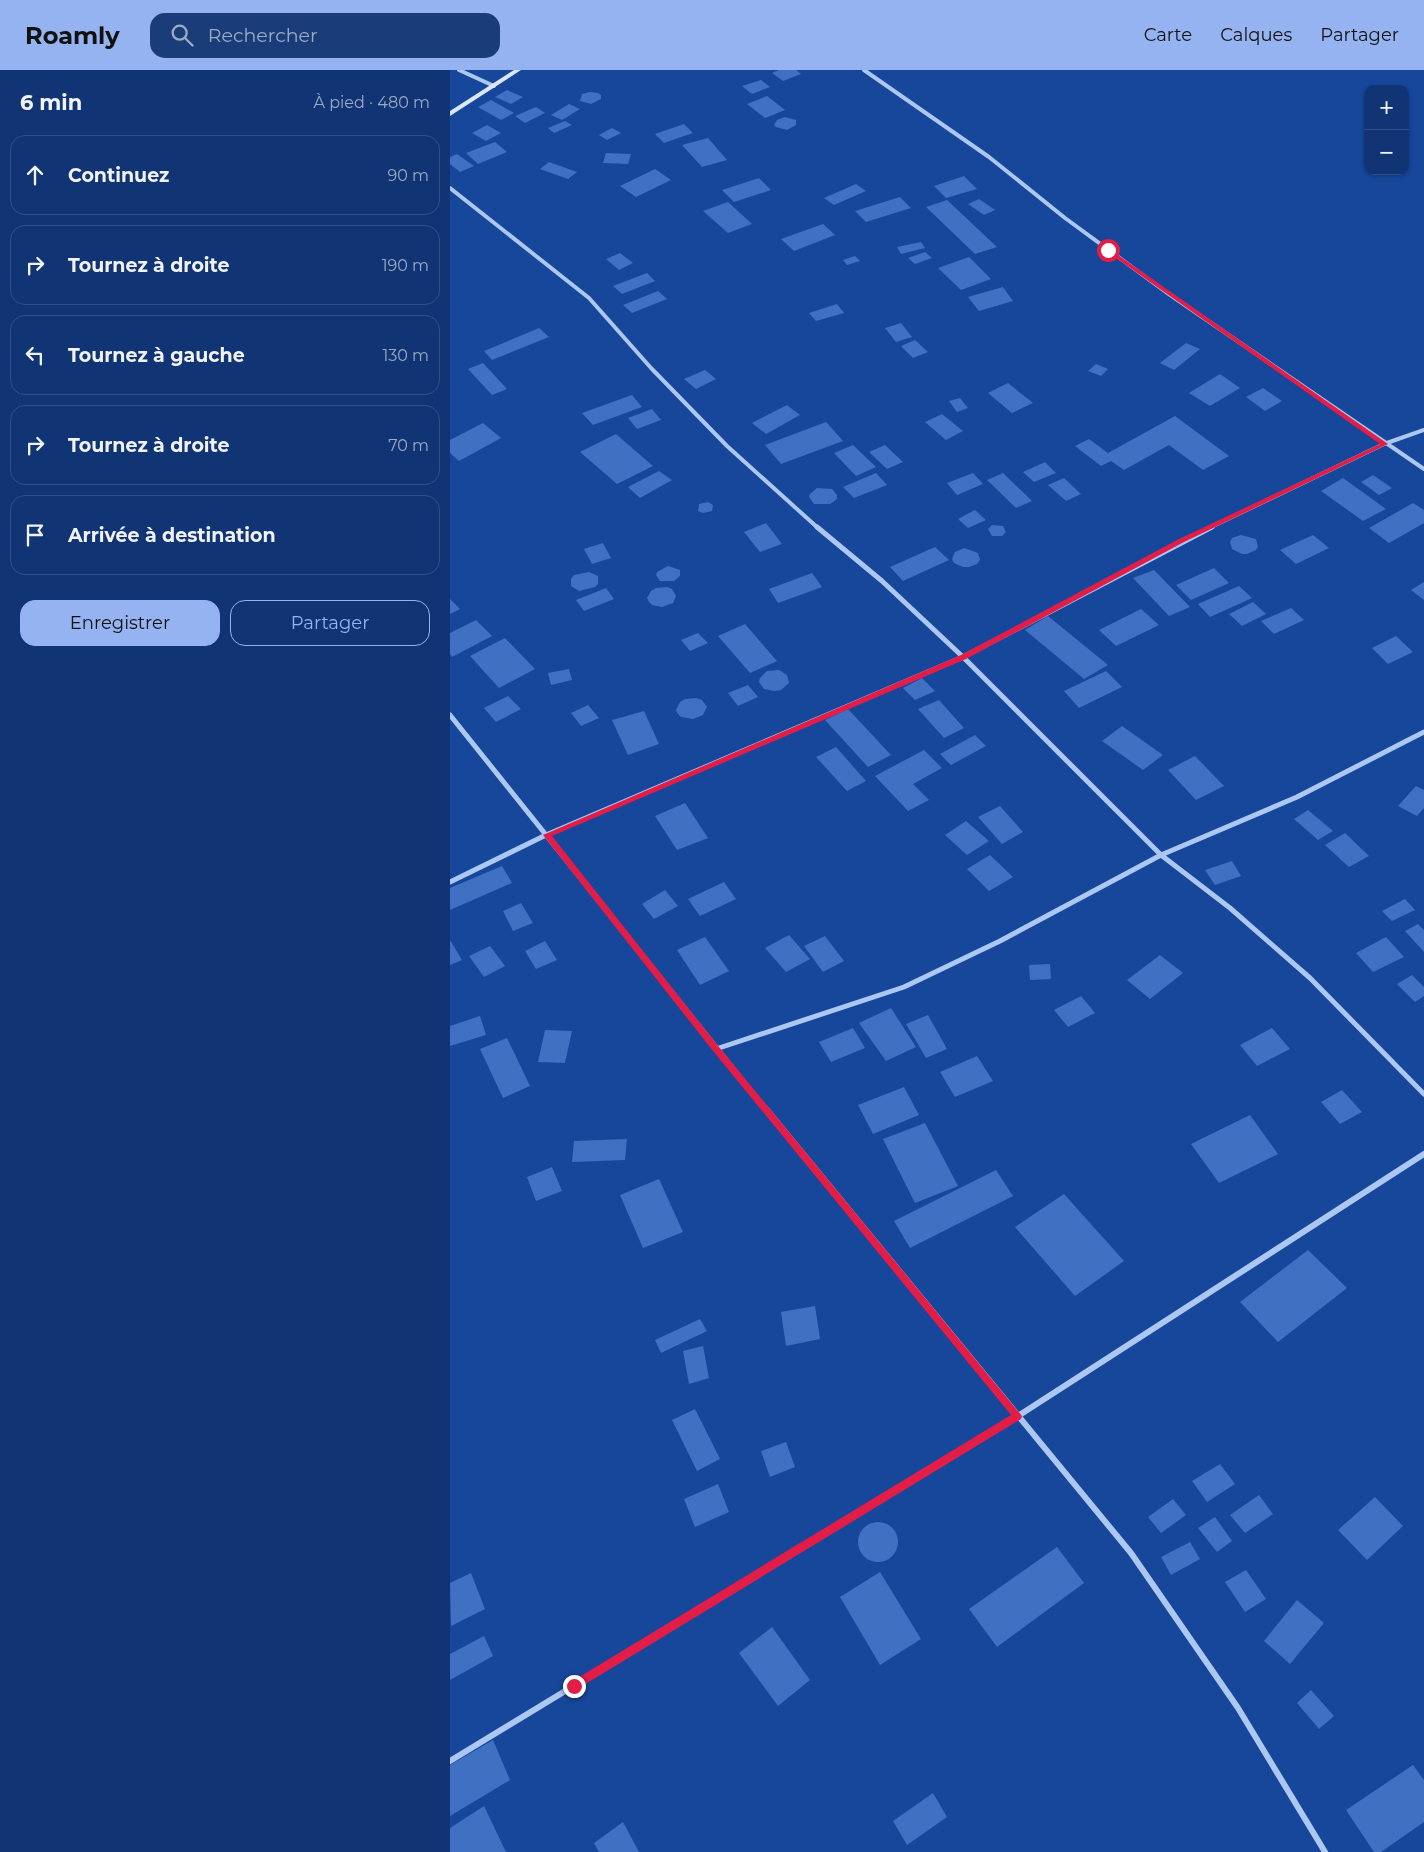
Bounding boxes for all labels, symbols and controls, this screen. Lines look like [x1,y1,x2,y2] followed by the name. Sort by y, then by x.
[150,13,500,58] search box
[25,21,120,50] text: Roamly
[168,21,196,49] icon: search
[208,24,318,47] text: Rechercher
[1144,24,1192,46] text: Carte
[1220,24,1292,46] text: Calques
[1320,24,1399,46] text: Partager
[1364,85,1409,175] map controls
[1364,85,1409,130] button: +
[20,90,82,115] text: 6 min
[314,93,430,112] text: À pied · 480 m
[1364,130,1409,175] button: −
[21,161,49,189] icon: ahead
[68,164,169,187] text: Continuez
[387,166,429,185] text: 90 m
[1097,239,1120,262] route start
[21,251,49,279] icon: right
[68,254,229,277] text: Tournez à droite
[382,256,429,275] text: 190 m
[21,341,49,369] icon: left
[68,344,245,367] text: Tournez à gauche
[382,346,429,365] text: 130 m
[21,431,49,459] icon: right
[68,434,229,457] text: Tournez à droite
[388,436,429,455] text: 70 m
[21,521,49,549] icon: arrive
[68,524,276,547] text: Arrivée à destination
[20,600,220,646] button: Enregistrer
[230,600,430,646] button: Partager
[563,1675,586,1698] route end

